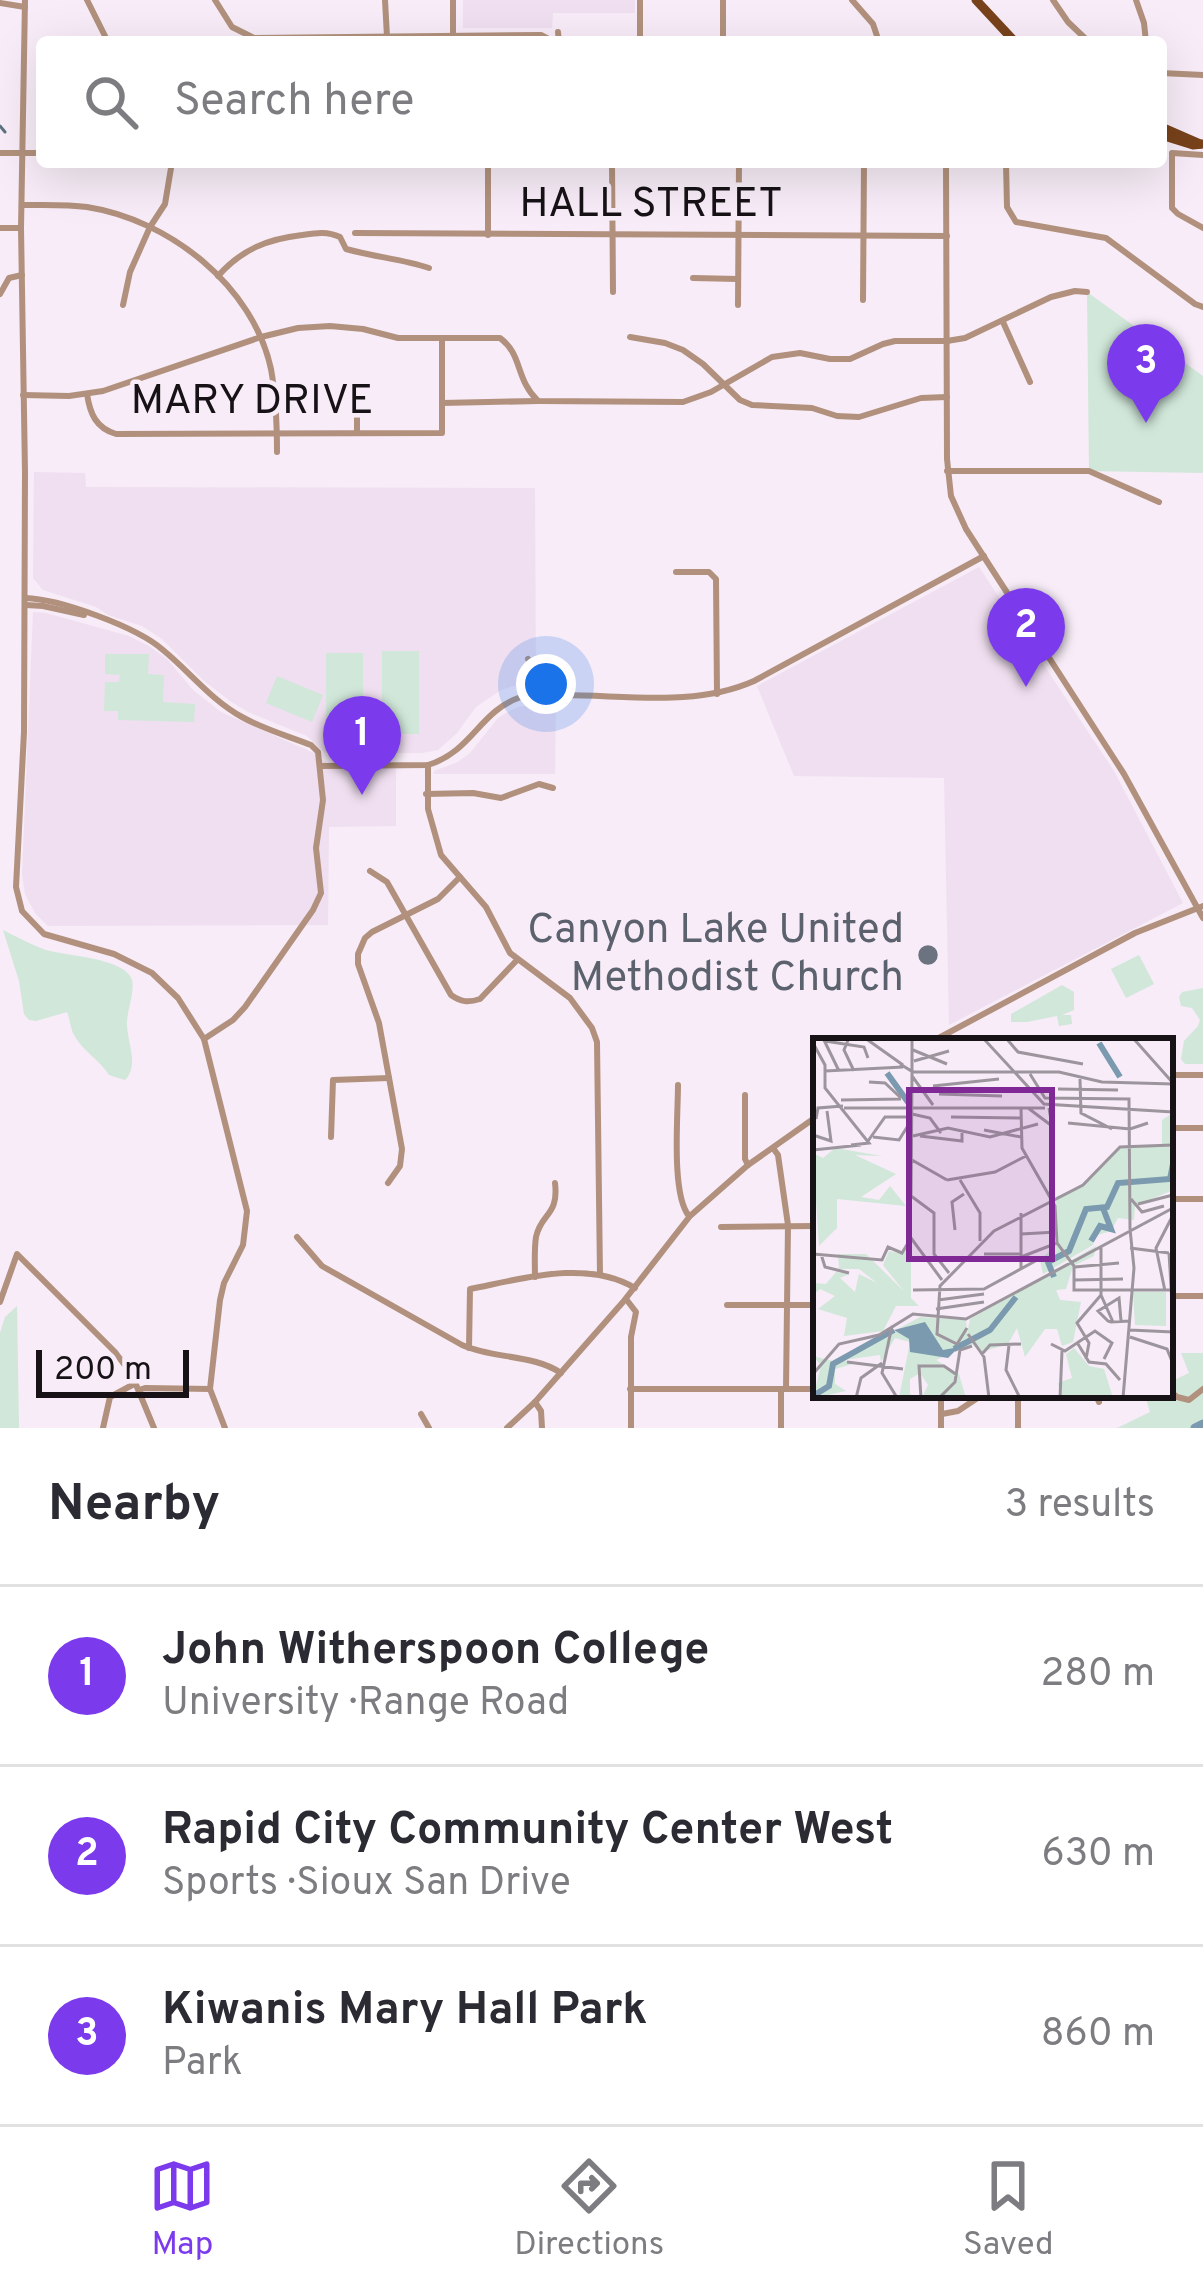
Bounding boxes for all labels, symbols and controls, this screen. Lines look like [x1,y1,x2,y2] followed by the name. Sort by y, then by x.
[36,36,1167,168] search box
[78,69,144,135] icon: search
[174,74,414,131] text: Search here
[519,179,783,232] street label: HALL STREET
[1107,324,1185,423] pin: 3
[131,376,373,429] street label: MARY DRIVE
[987,588,1065,687] pin: 2
[516,654,576,714] your location
[323,696,401,795] pin: 1
[527,905,904,1006] place label: Canyon Lake United Methodist Church
[915,942,941,968] marker: Canyon Lake United Methodist Church
[813,1038,1173,1398] inset map
[36,1344,189,1397] scale bar
[54,1350,152,1392] text: 200 m
[48,1474,220,1539] text: Nearby
[1005,1482,1155,1531] text: 3 results
[162,1623,709,1680] text: John Witherspoon College
[79,1651,95,1700] text: 1
[1040,1651,1155,1700] text: 280 m
[162,1680,569,1729] text: University · Range Road
[162,1803,893,1860] text: Rapid City Community Center West
[75,1831,99,1880] text: 2
[1041,1831,1155,1880] text: 630 m
[162,1860,571,1909] text: Sports · Sioux San Drive
[162,1983,647,2040] text: Kiwanis Mary Hall Park
[75,2011,99,2060] text: 3
[1041,2011,1155,2060] text: 860 m
[162,2040,243,2089] text: Park
[149,2153,215,2267] tab: Map
[514,2153,664,2267] tab: Directions
[963,2153,1054,2267] tab: Saved

